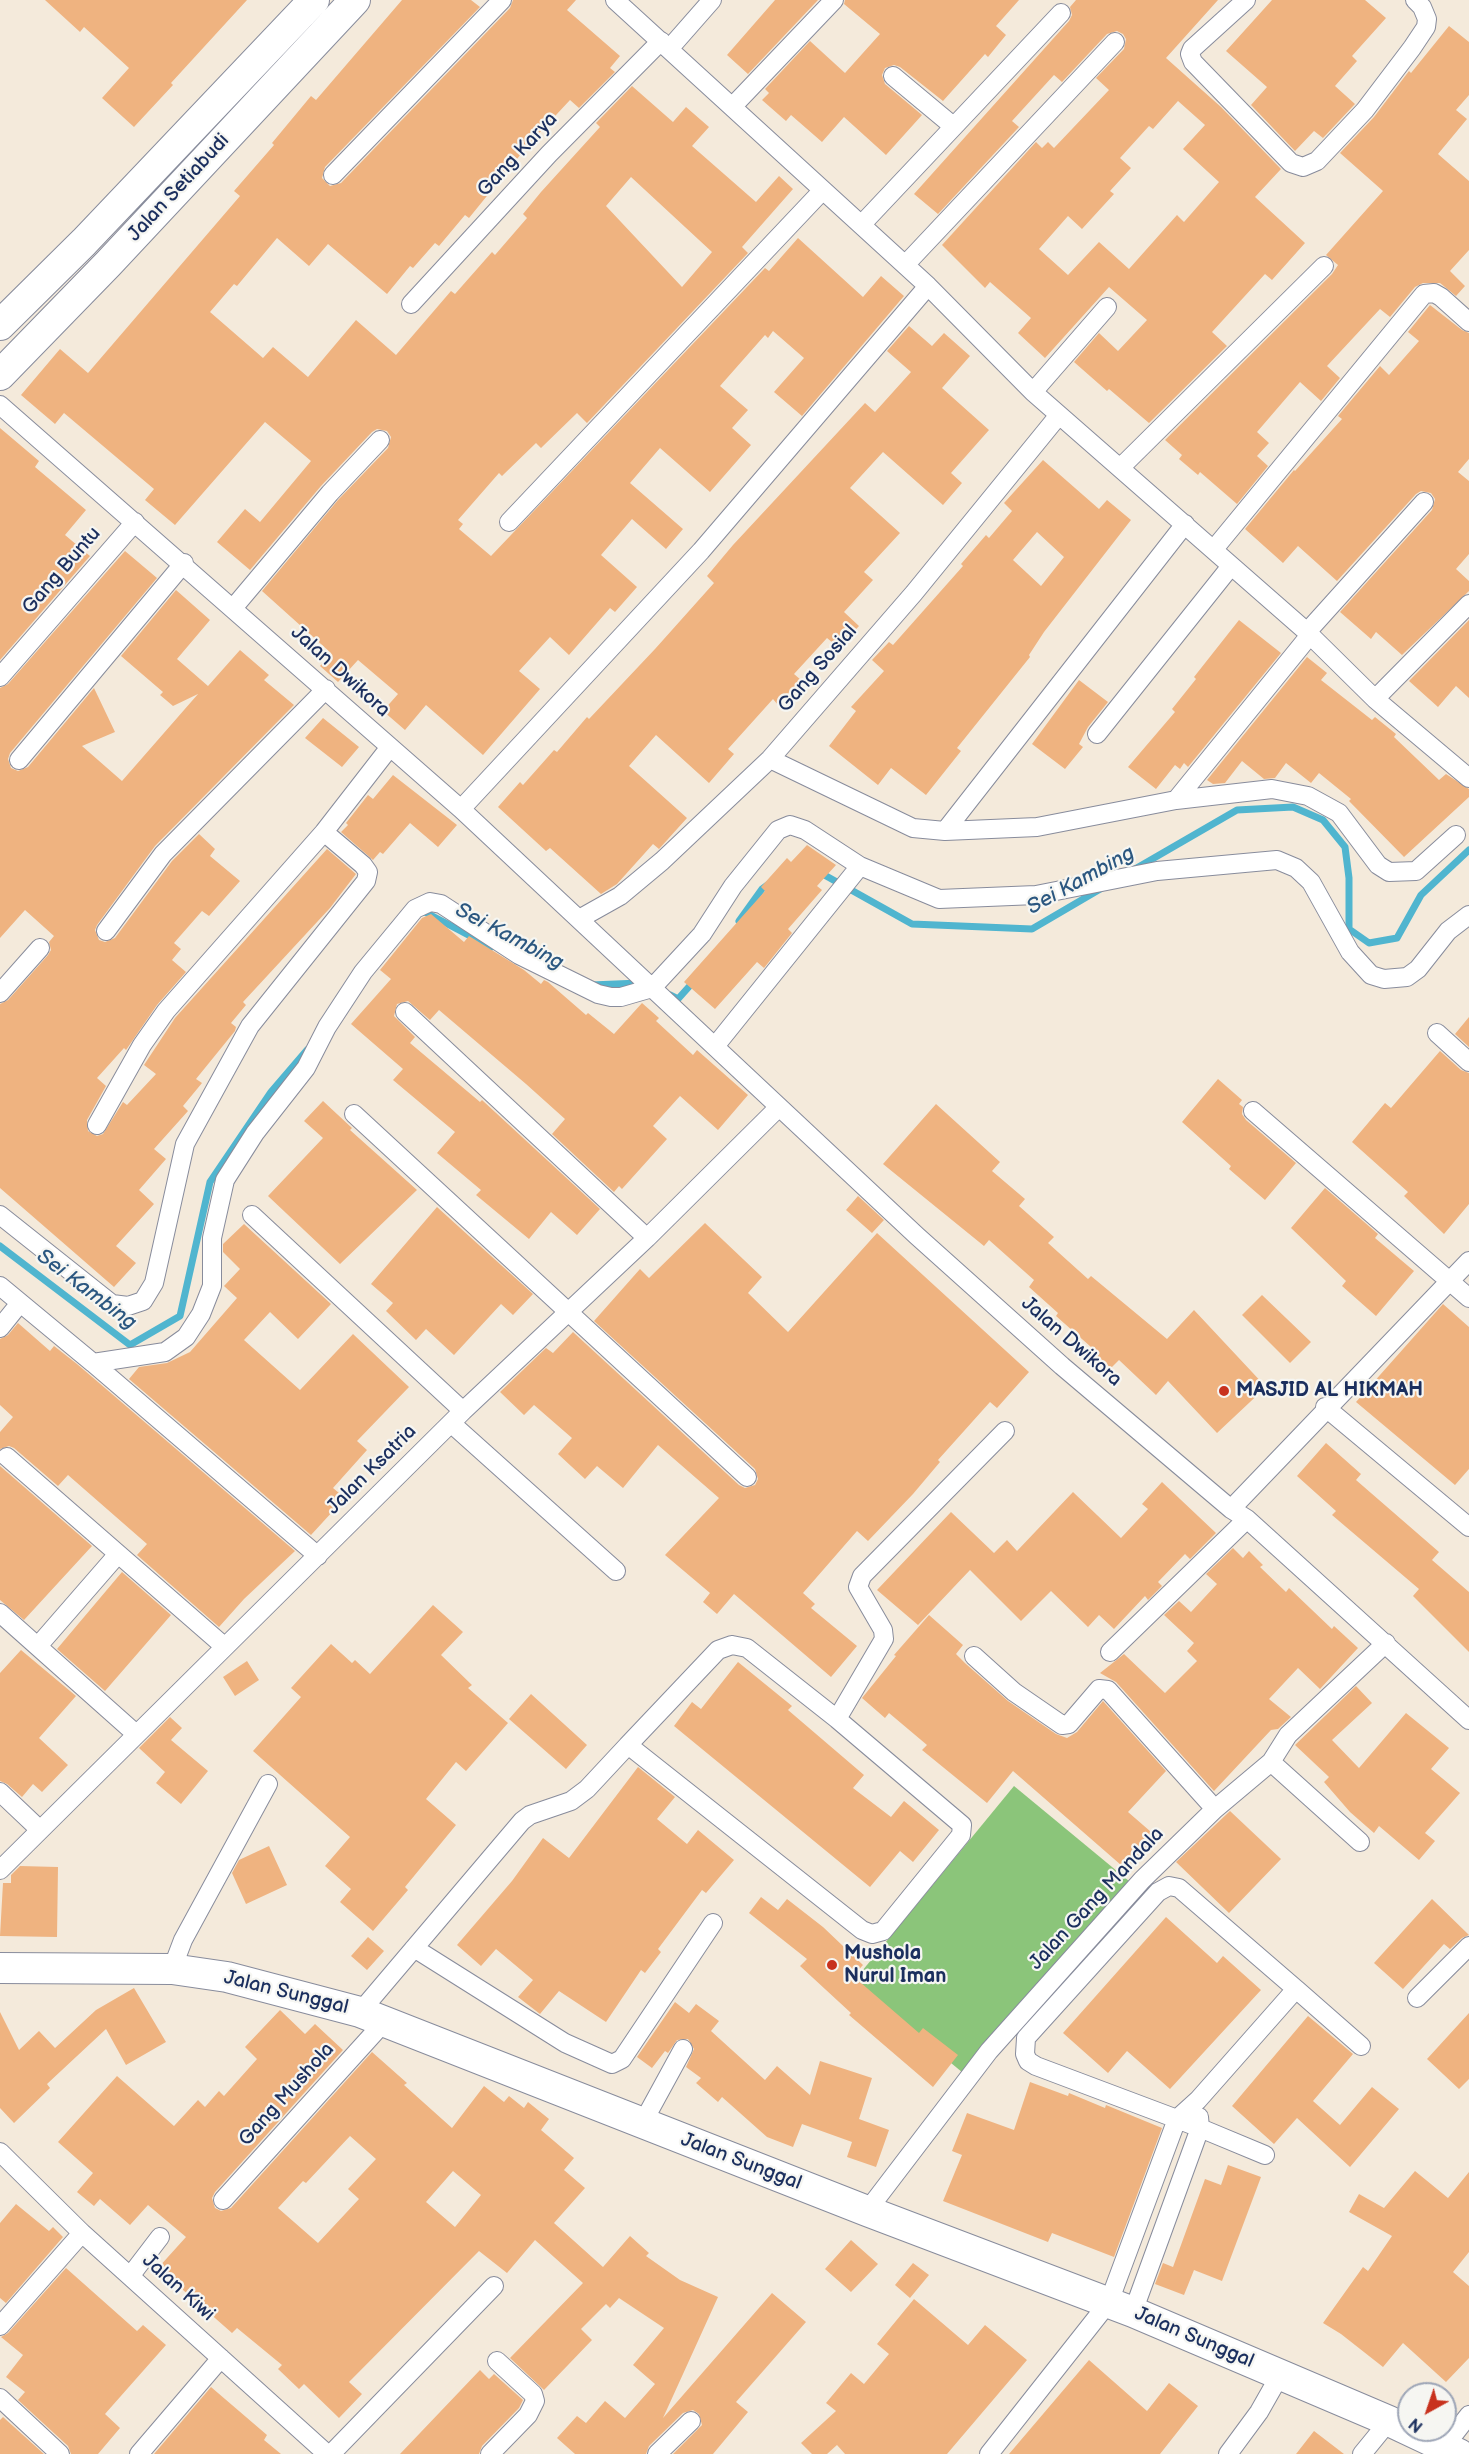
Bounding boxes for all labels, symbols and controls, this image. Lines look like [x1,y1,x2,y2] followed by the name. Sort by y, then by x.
[473,108,563,202] street label: Gang Karya
[123,129,235,247] street label: Jalan Setiabudi
[18,522,106,620] street label: Gang Buntu
[773,620,863,718] street label: Gang Sosial
[285,621,395,723] street label: Jalan Dwikora
[1023,841,1139,921] water label: Sei Kambing
[451,898,567,976] water label: Sei Kambing
[31,1244,141,1336] water label: Sei Kambing
[1016,1292,1126,1392] street label: Jalan Dwikora
[1236,1379,1423,1403] place label: MASJID AL HIKMAH
[1217,1384,1231,1398] marker: MASJID AL HIKMAH
[322,1420,422,1520] street label: Jalan Ksatria
[1025,1823,1169,1975] street label: Jalan Gang Mandala
[844,1942,946,1989] place label: Mushola Nurul Iman
[825,1958,839,1972] marker: Mushola Nurul Iman
[221,1966,351,2020] street label: Jalan Sunggal
[234,2038,340,2152] street label: Gang Mushola
[677,2128,805,2196] street label: Jalan Sunggal
[137,2249,219,2327] street label: Jalan Kiwi
[1131,2302,1257,2374] street label: Jalan Sunggal
[1397,2382,1457,2442] north arrow
[1406,2413,1427,2436] text: N

